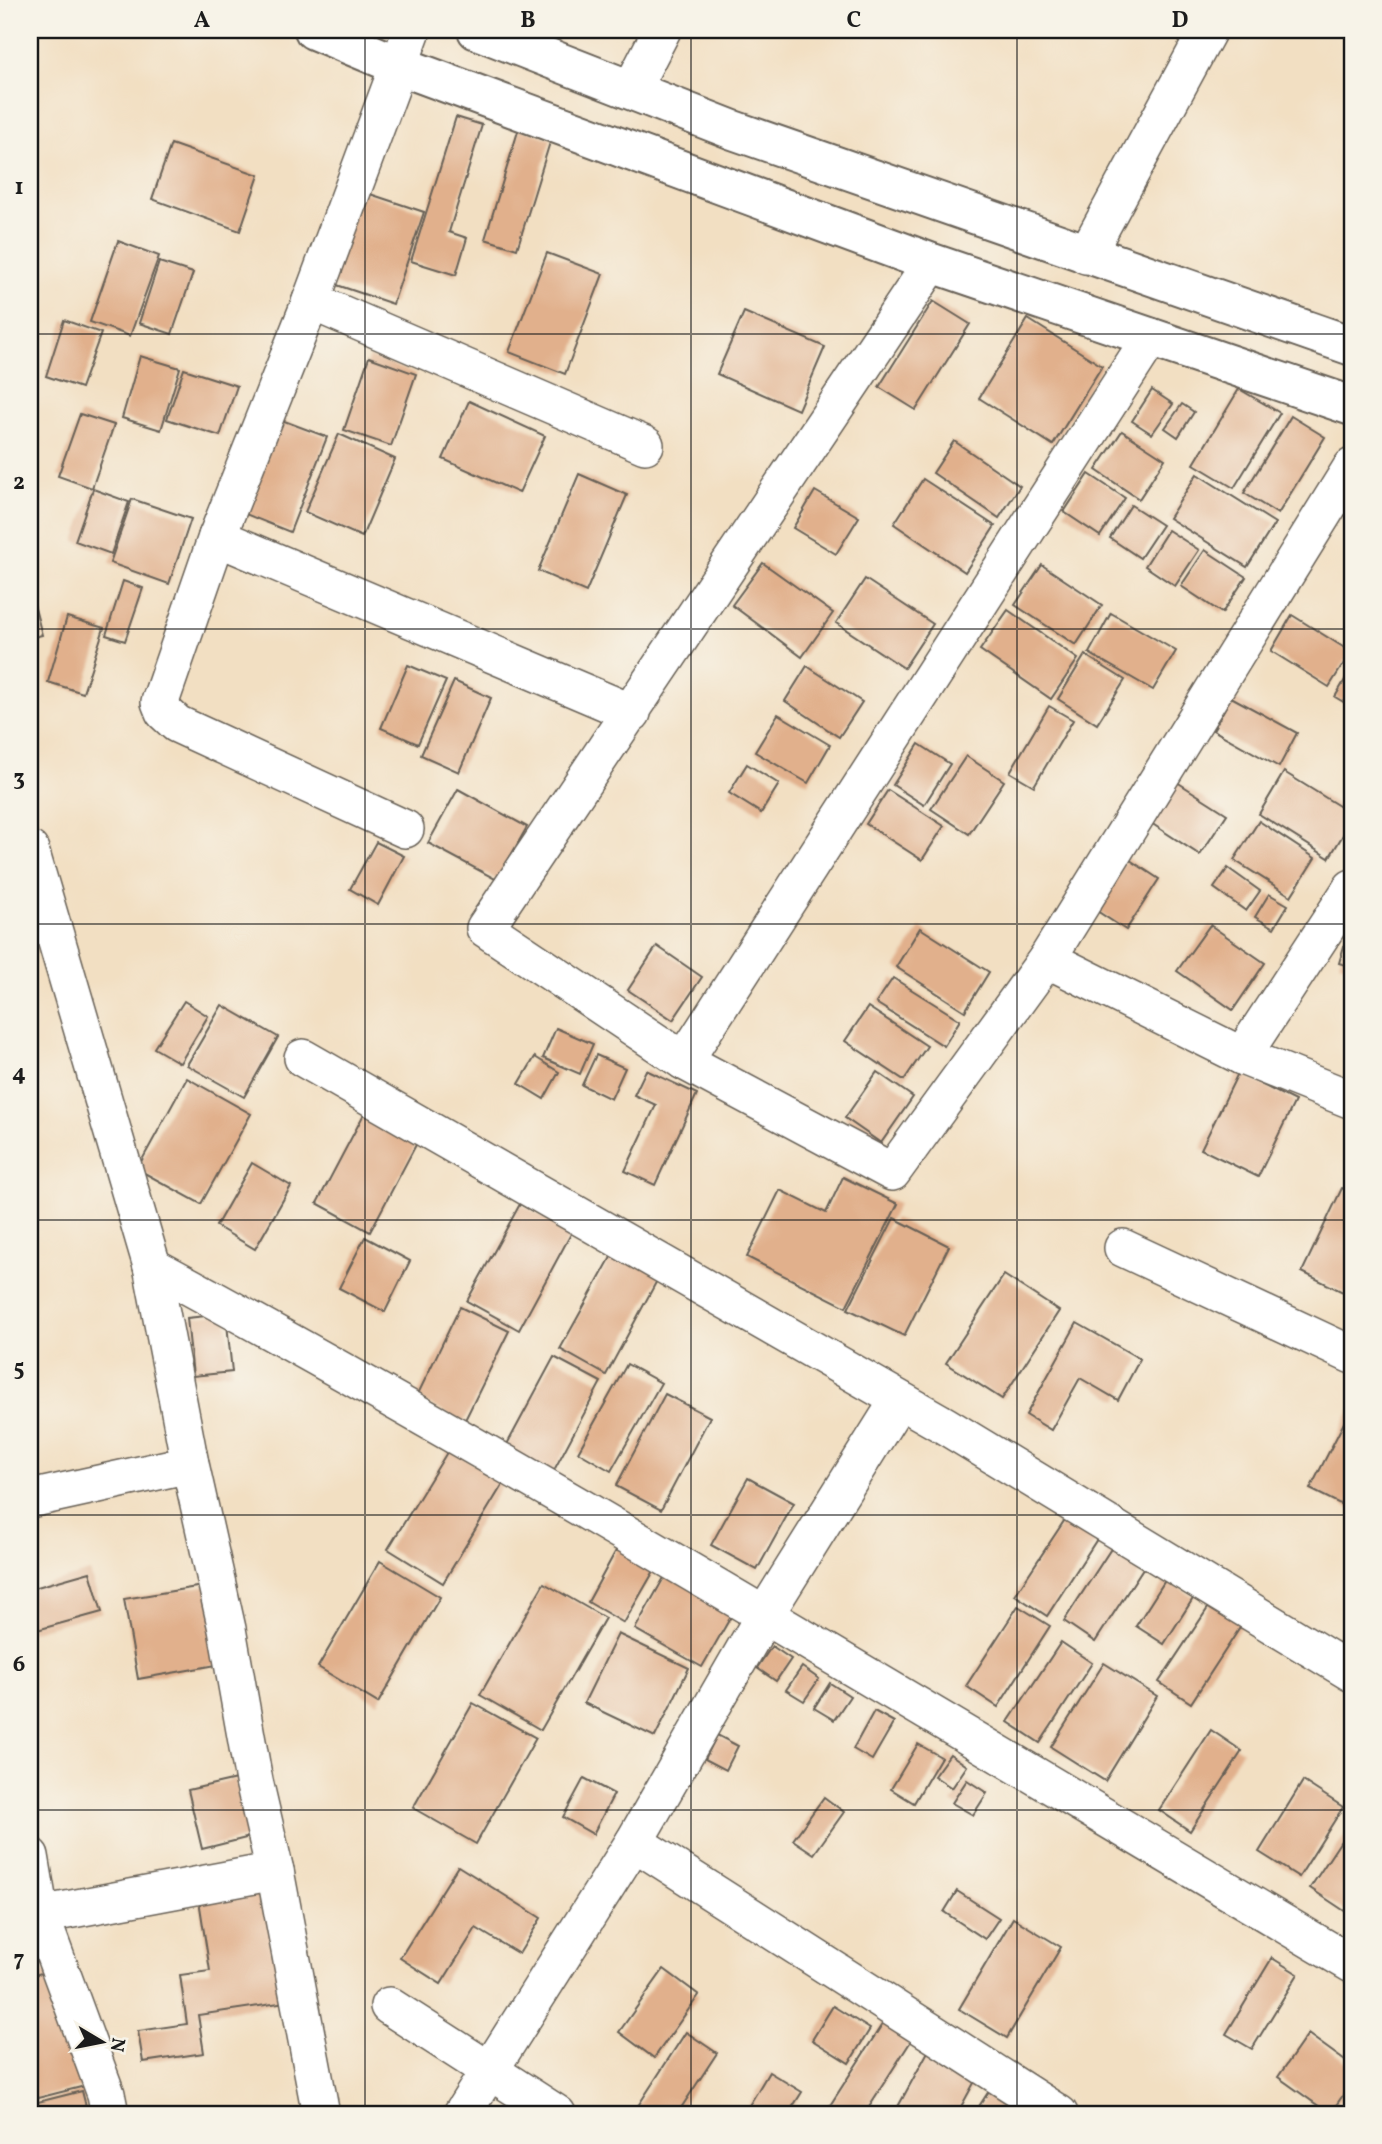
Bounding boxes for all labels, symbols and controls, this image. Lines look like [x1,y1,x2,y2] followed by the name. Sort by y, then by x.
[194,5,210,37] text: A
[520,5,536,37] text: B
[847,5,861,37] text: C
[1172,5,1189,37] text: D
[14,172,24,204] text: 1
[13,467,25,499] text: 2
[13,763,25,795] text: 3
[12,1058,26,1090] text: 4
[13,1353,25,1385] text: 5
[13,1649,25,1681] text: 6
[14,1944,25,1976] text: 7
[66,2008,136,2078] north arrow
[103,2036,131,2054] text: N

